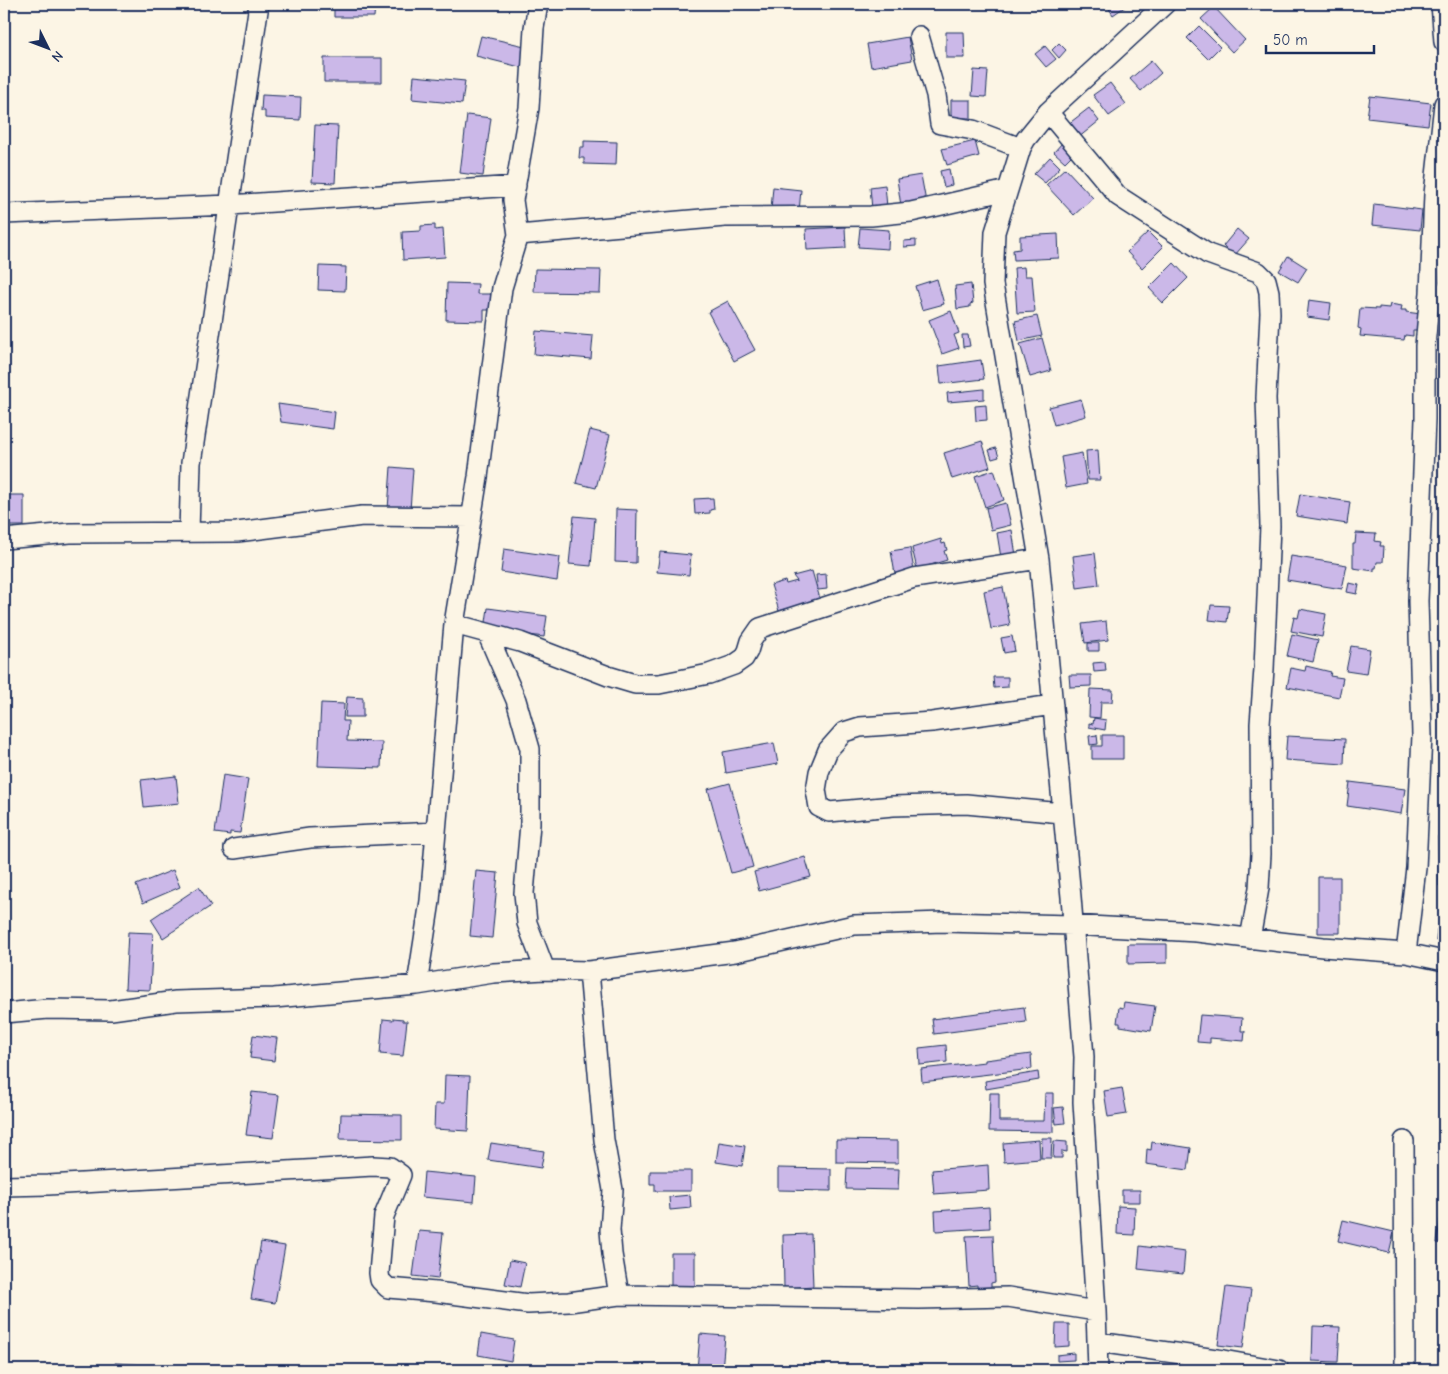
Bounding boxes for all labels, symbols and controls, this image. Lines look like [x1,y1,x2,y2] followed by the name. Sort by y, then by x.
[22,22,72,72] north arrow
[1266,22,1373,54] scale bar
[1273,31,1308,49] text: 50 m
[48,47,67,65] text: N

